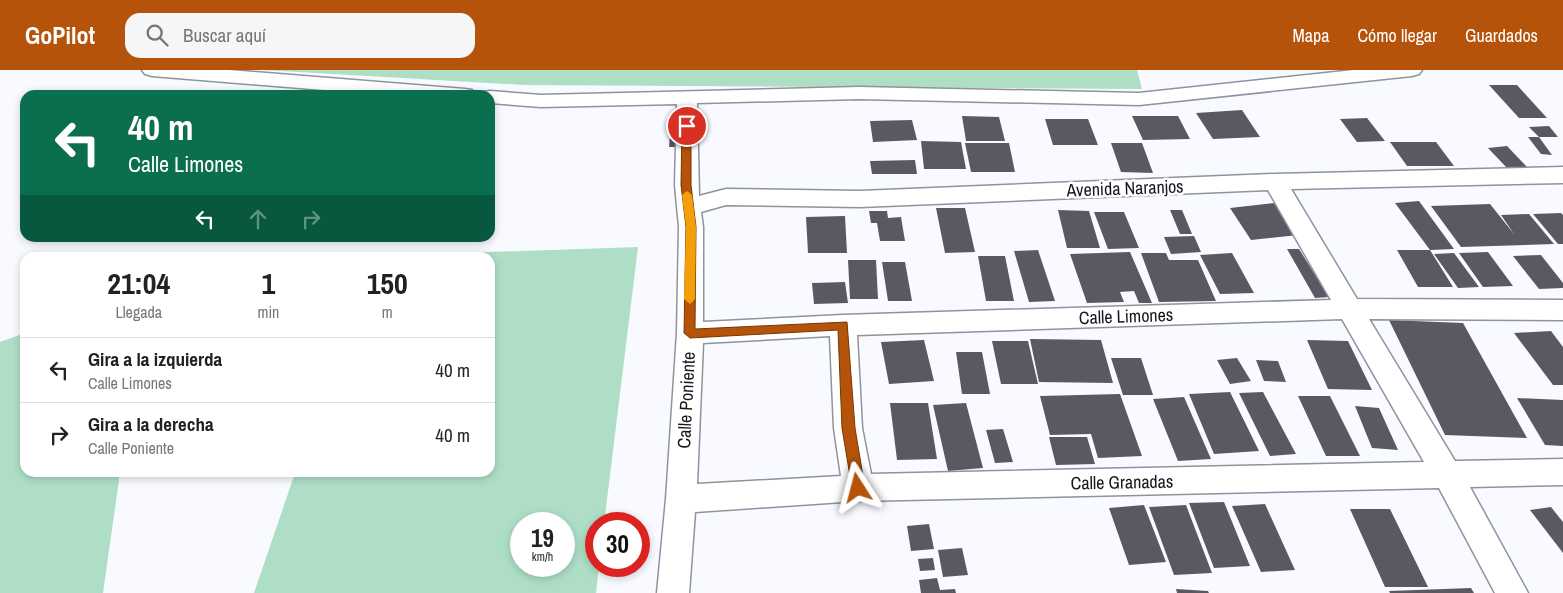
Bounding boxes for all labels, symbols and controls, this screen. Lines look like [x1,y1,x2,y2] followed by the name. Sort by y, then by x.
[125,13,475,58] search box
[25,19,95,51] text: GoPilot
[143,21,171,49] icon: search
[183,22,266,48] text: Buscar aquí
[1292,23,1329,48] text: Mapa
[1357,23,1437,48] text: Cómo llegar
[1465,23,1538,48] text: Guardados
[128,104,193,151] text: 40 m
[666,105,708,147] pin
[45,110,110,175] icon: left
[673,112,701,140] icon: arrive
[128,149,243,179] text: Calle Limones
[1065,173,1184,203] street label: Avenida Naranjos
[191,205,219,233] icon: left
[244,205,272,233] icon: ahead
[297,205,325,233] icon: right
[107,263,170,303] text: 21:04
[262,263,275,303] text: 1
[367,263,408,303] text: 150
[115,301,162,323] text: Llegada
[257,301,279,323] text: min
[382,301,393,323] text: m
[1078,302,1174,330] street label: Calle Limones
[88,346,222,372] text: Gira a la izquierda
[671,351,701,449] street label: Calle Poniente
[45,356,73,384] icon: left
[435,357,470,383] text: 40 m
[88,372,172,394] text: Calle Limones
[88,411,214,437] text: Gira a la derecha
[45,421,73,449] icon: right
[435,422,470,448] text: 40 m
[88,437,174,459] text: Calle Poniente
[831,461,883,513] position arrow
[1071,469,1173,495] street label: Calle Granadas
[585,512,650,577] speed limit sign: 30
[531,521,554,555] text: 19
[532,549,553,565] text: km/h

